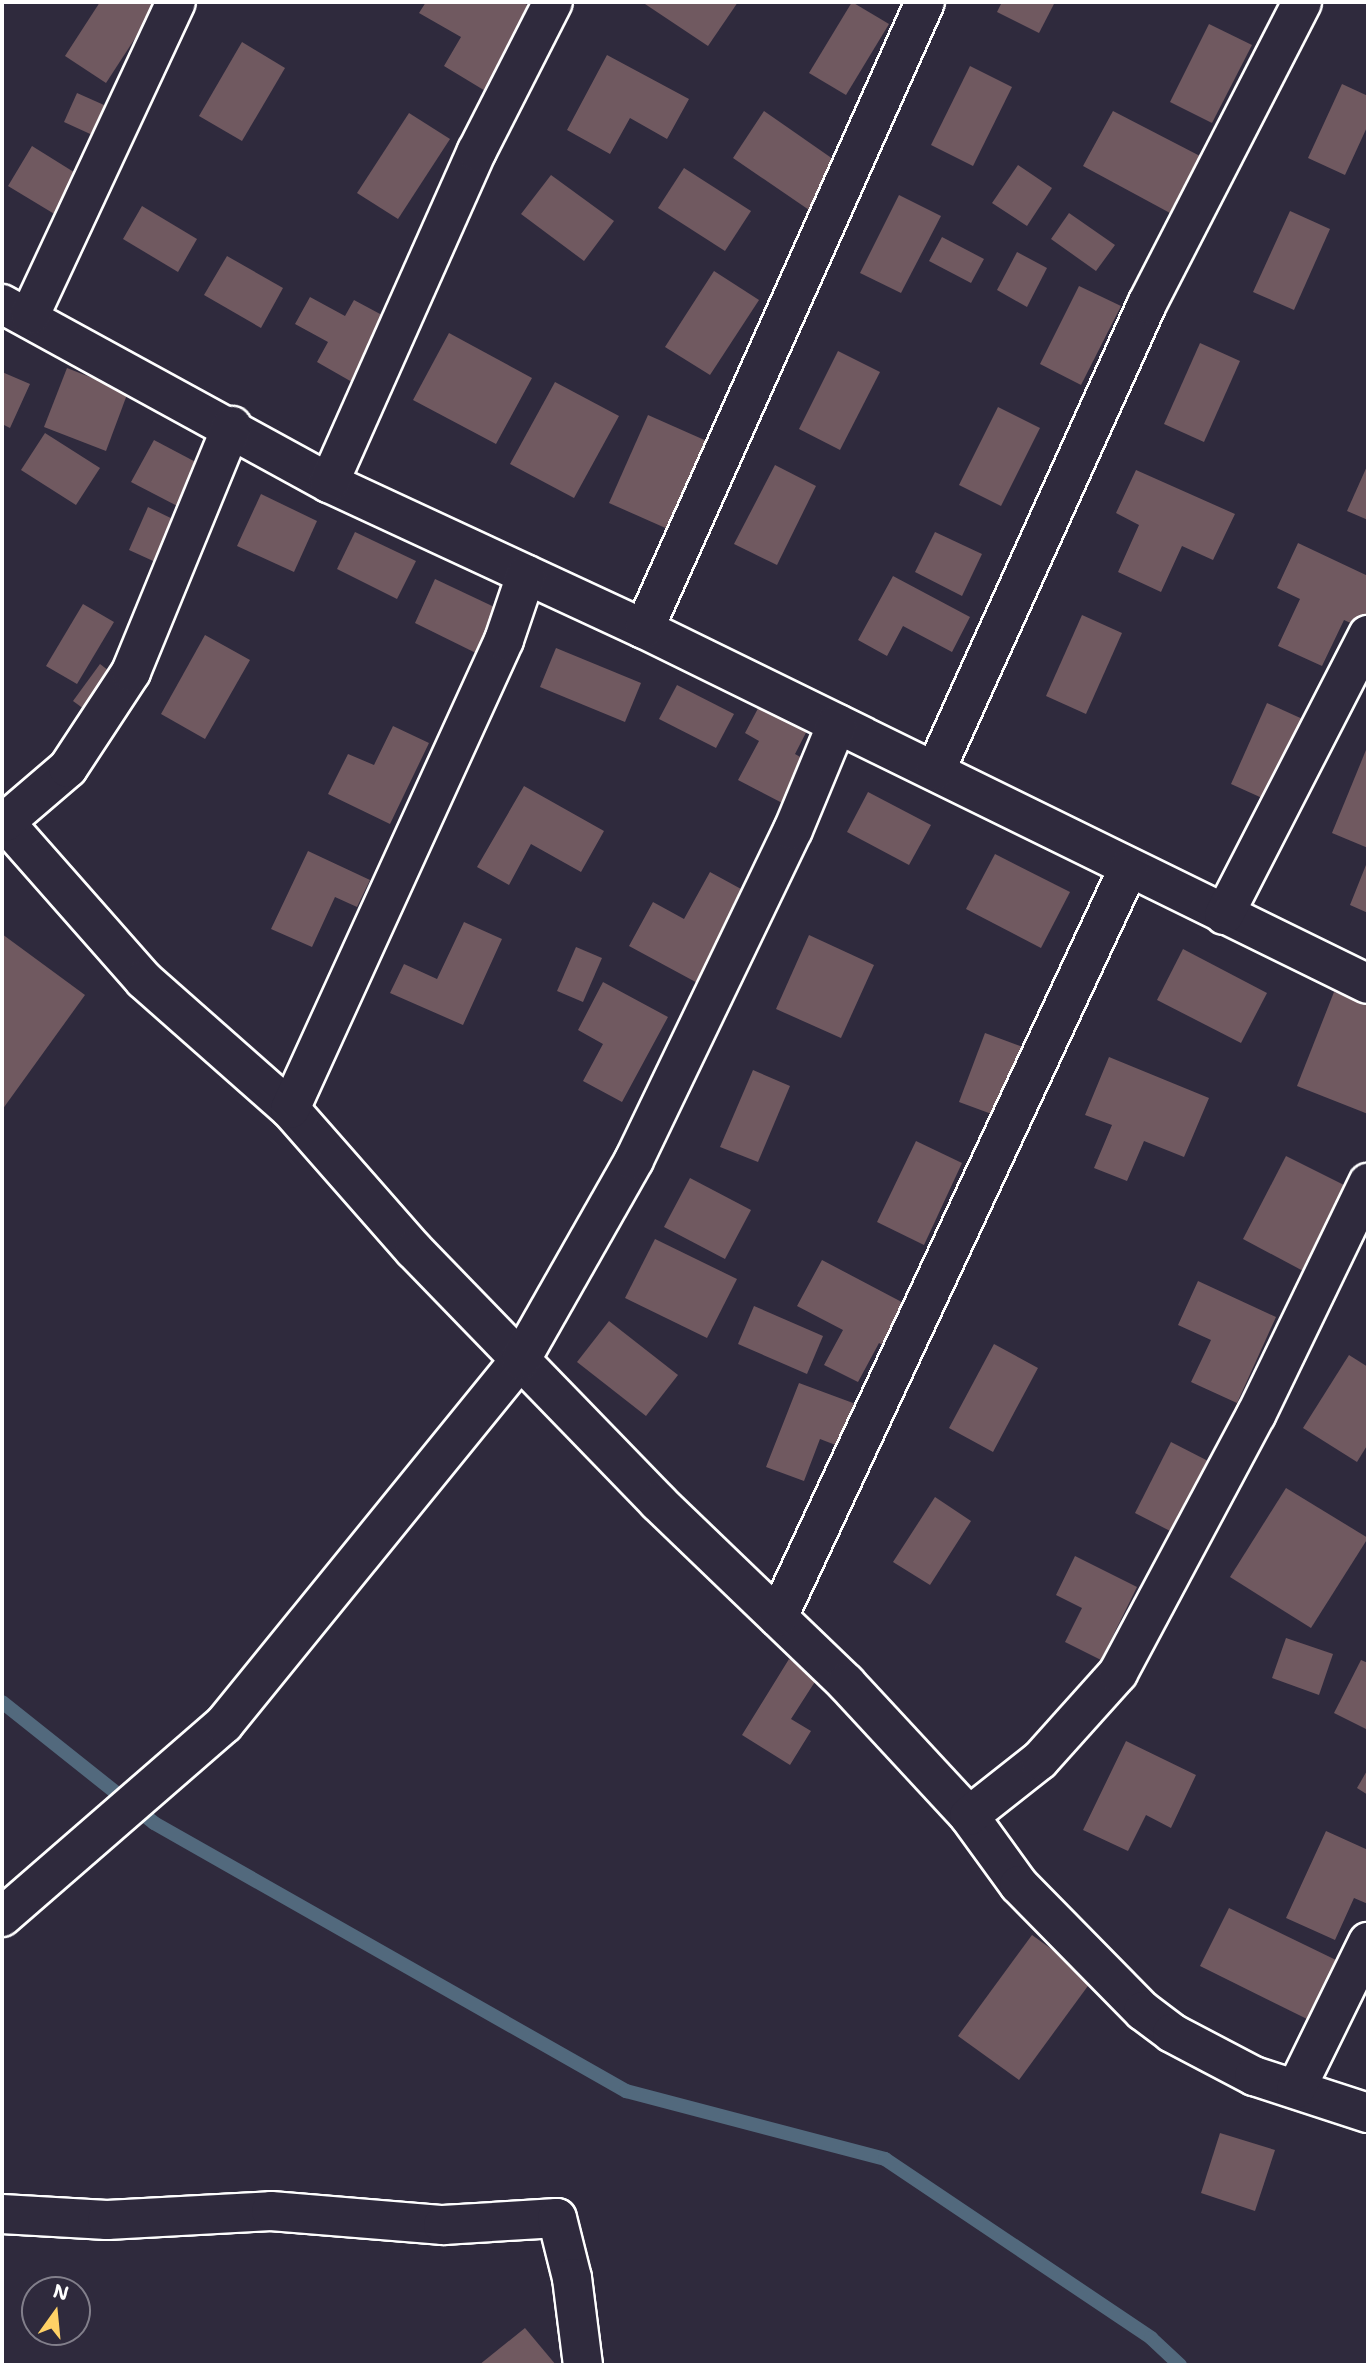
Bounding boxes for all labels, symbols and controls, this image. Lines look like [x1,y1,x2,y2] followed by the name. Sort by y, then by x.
[21,2276,91,2346] north arrow
[51,2278,72,2306] text: N

